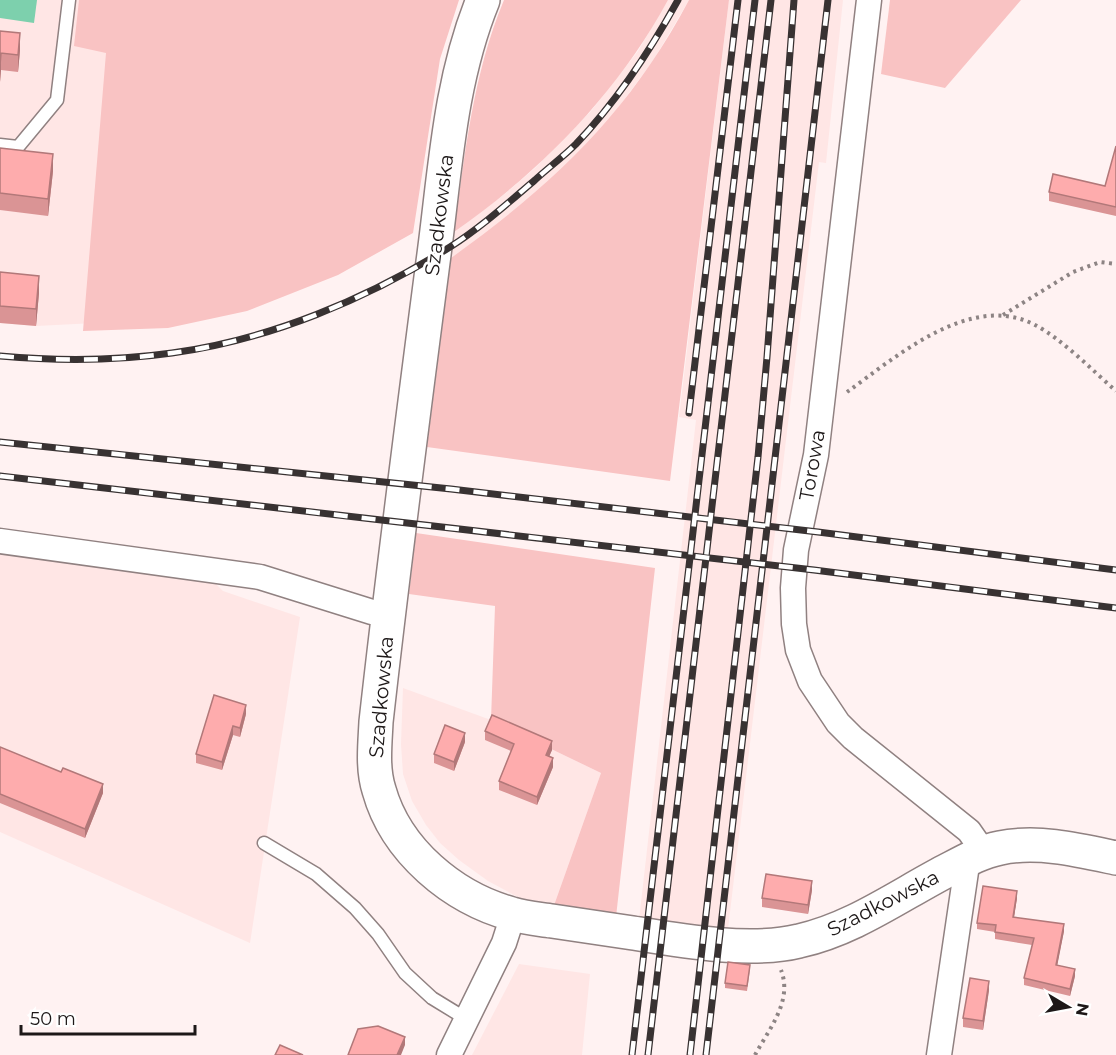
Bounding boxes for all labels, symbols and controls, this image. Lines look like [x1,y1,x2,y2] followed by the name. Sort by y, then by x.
[420,153,458,277] street label: Szadkowska
[794,428,830,502] street label: Torowa
[364,635,398,759] street label: Szadkowska
[823,865,943,941] street label: Szadkowska
[1038,977,1098,1037] north arrow
[21,998,195,1036] scale bar
[1072,1001,1093,1018] text: N
[30,1008,76,1030] text: 50 m

